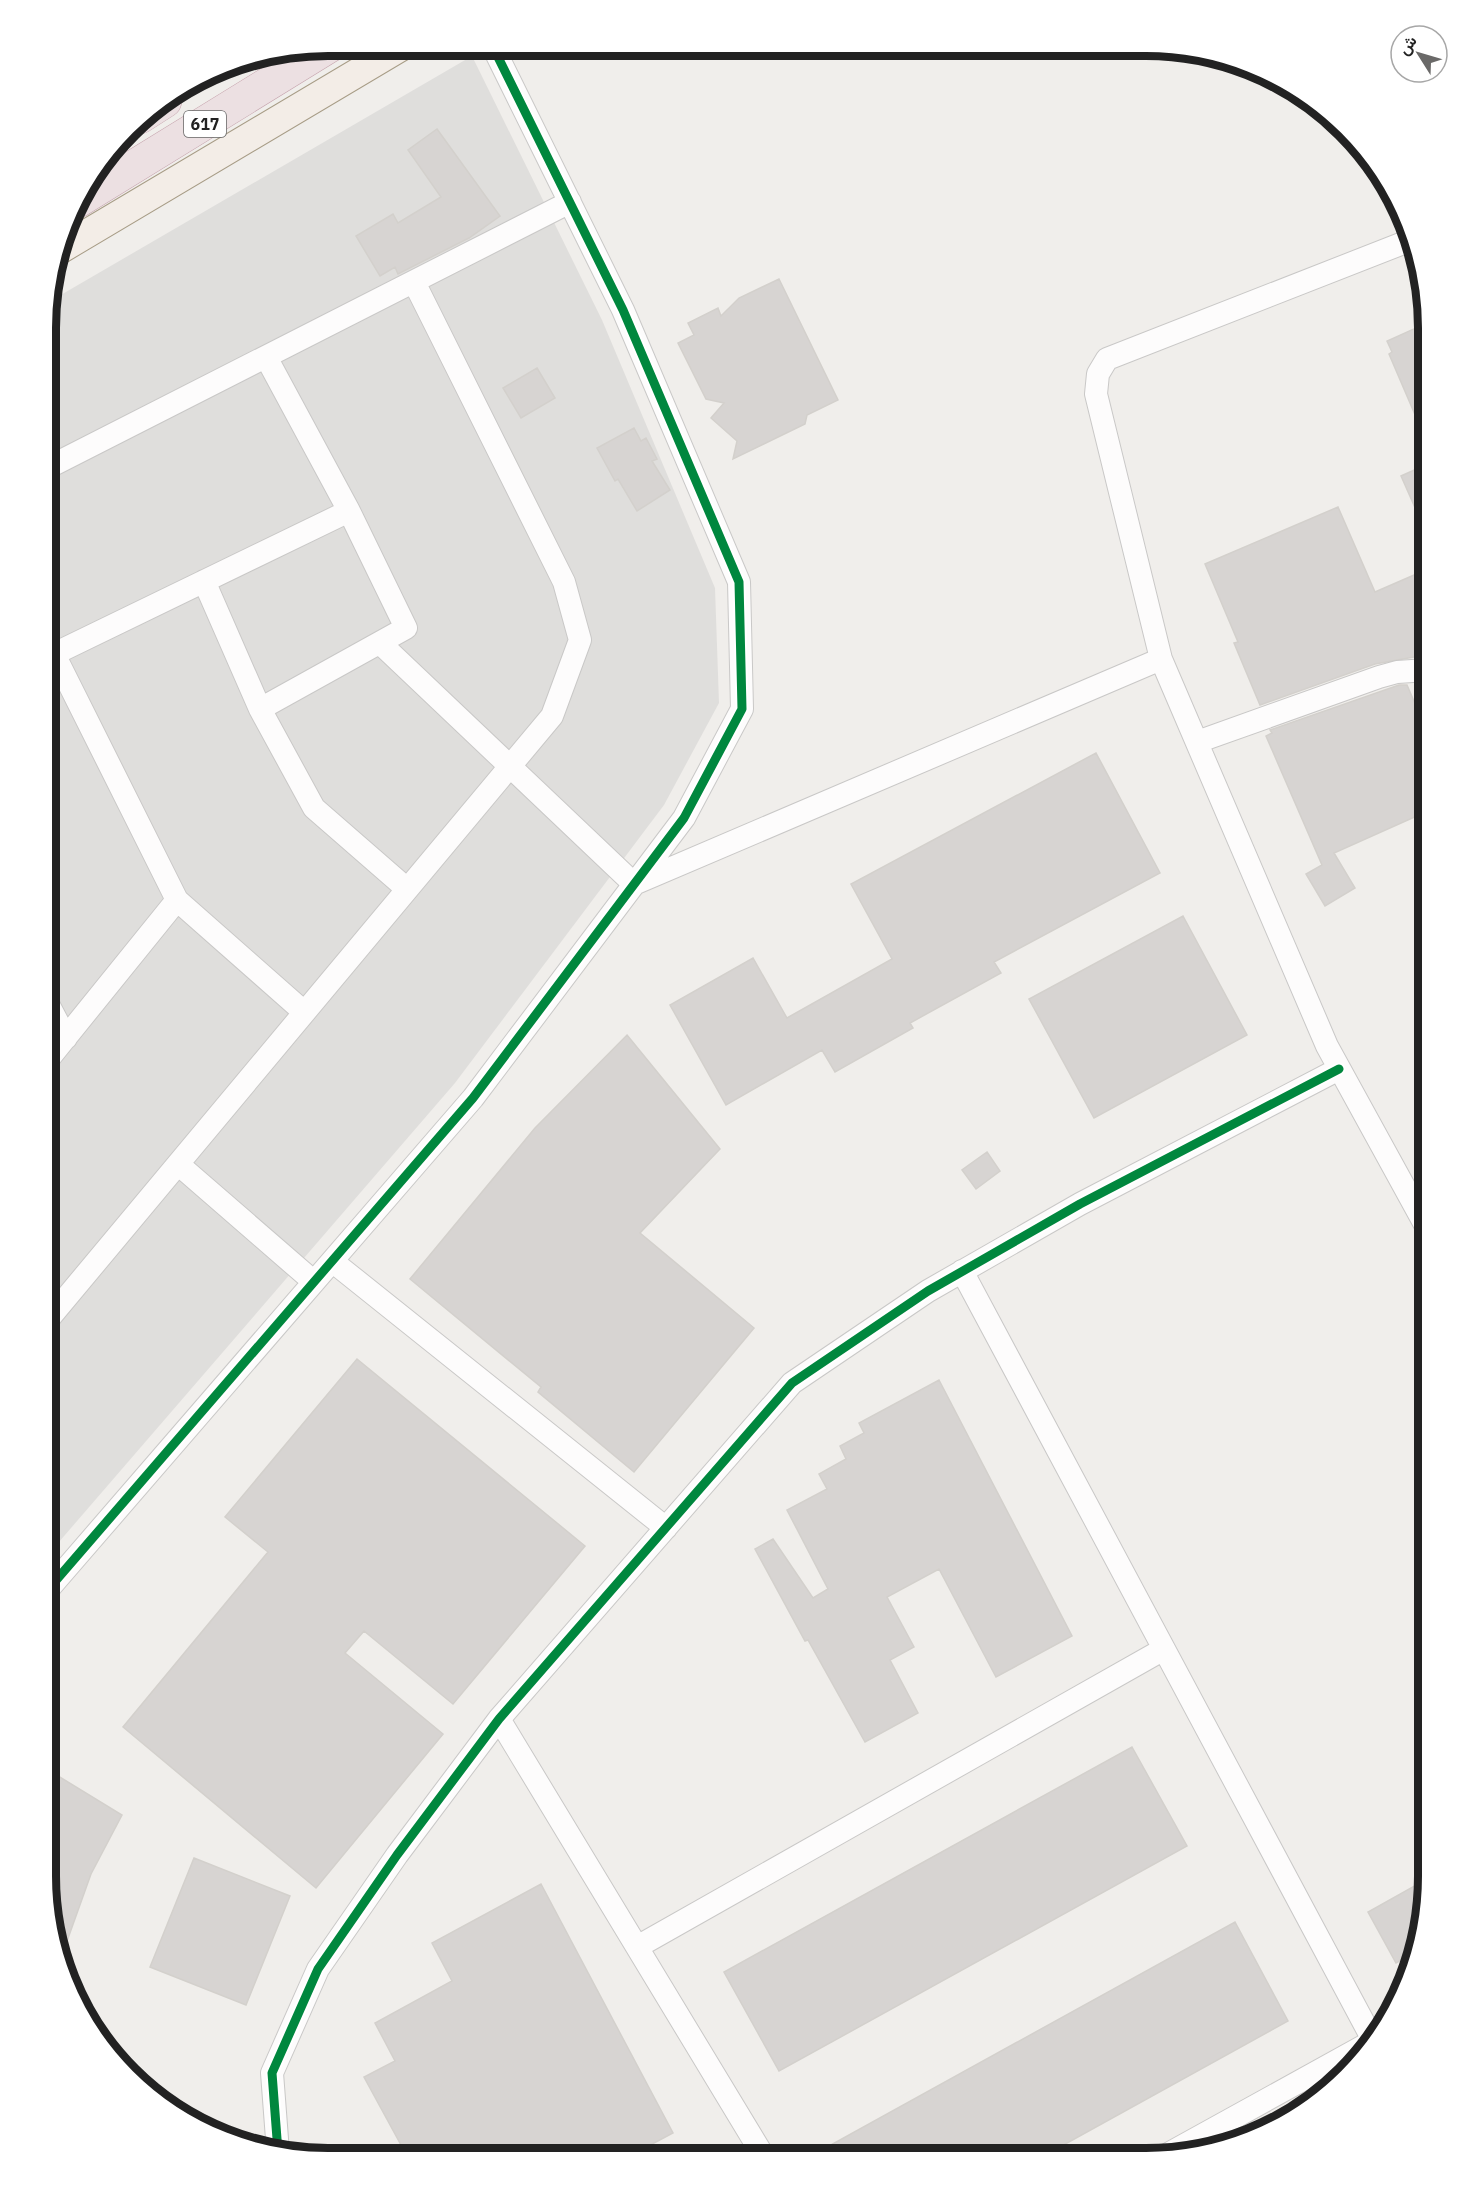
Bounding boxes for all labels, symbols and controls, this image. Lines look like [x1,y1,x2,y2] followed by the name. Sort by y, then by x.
[1389,24,1449,84] north arrow
[1393,31,1421,59] text: ش
[184,111,226,137] road number: 617

